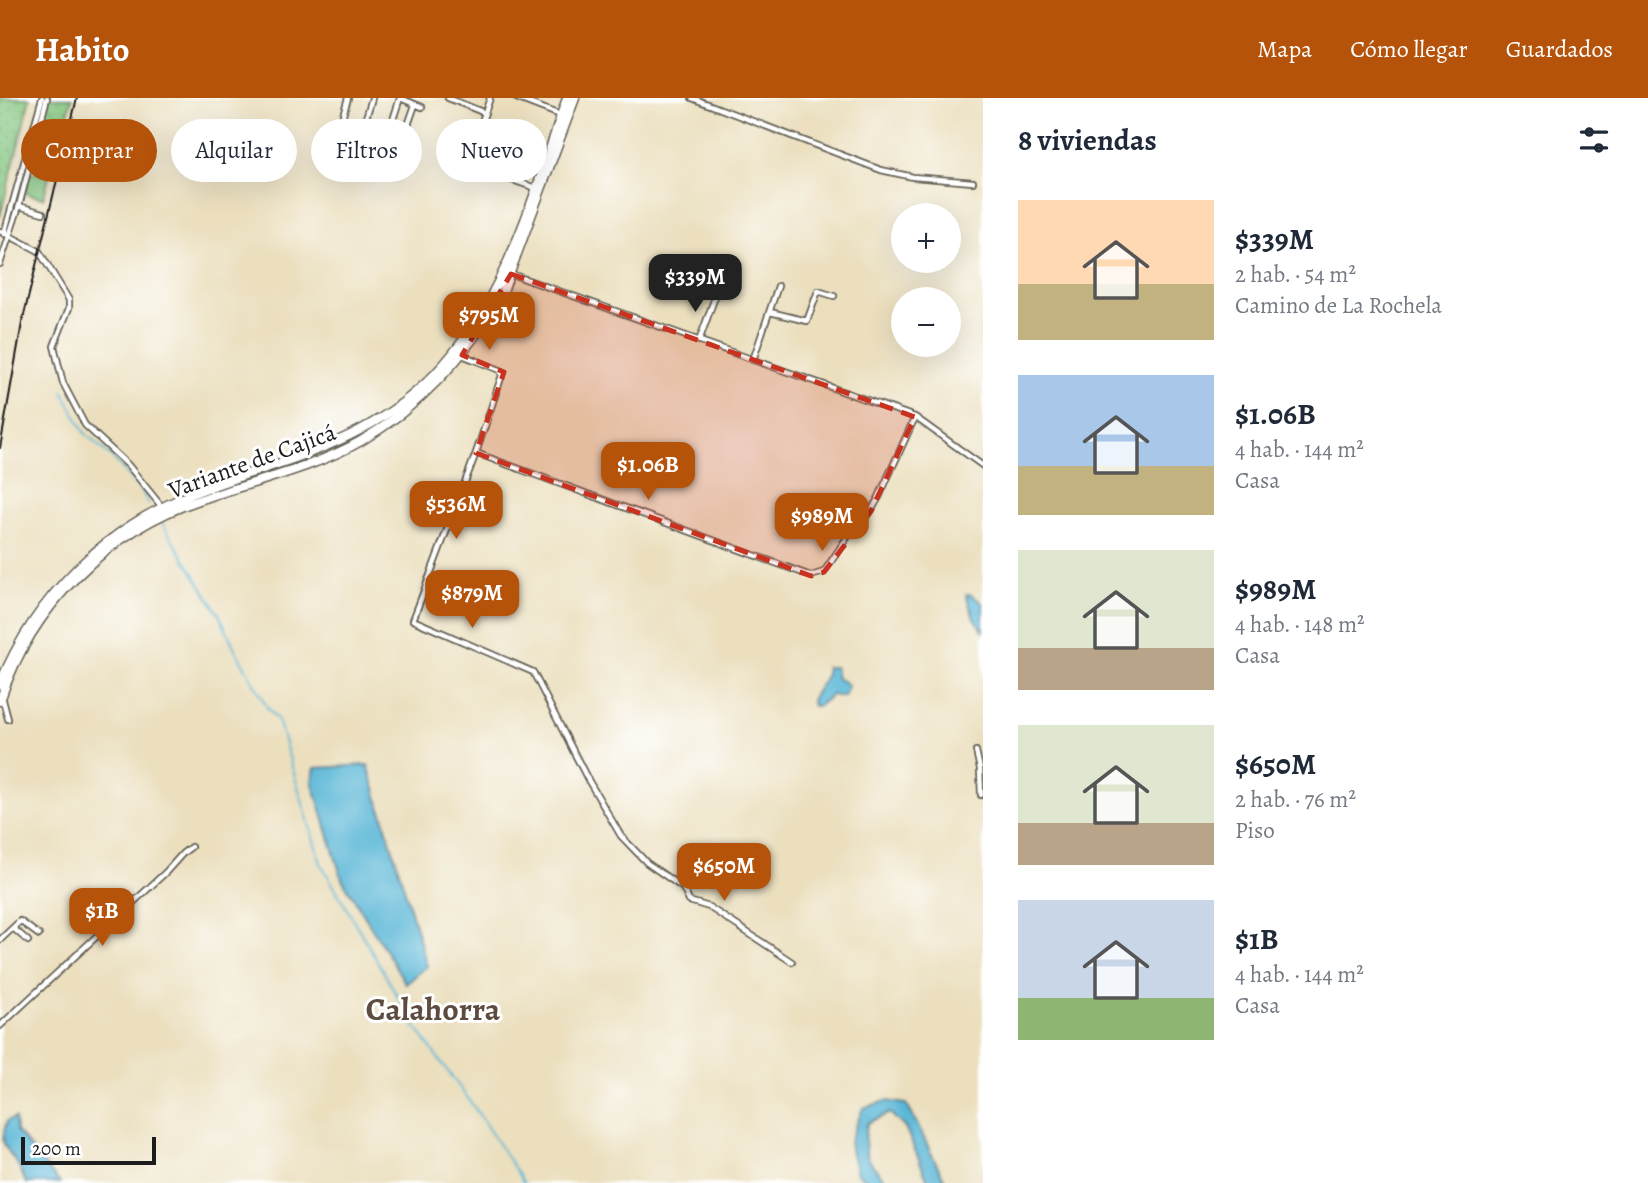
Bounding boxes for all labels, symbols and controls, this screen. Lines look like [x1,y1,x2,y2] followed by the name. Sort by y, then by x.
[35,27,130,72] text: Habito
[1257,33,1312,65] text: Mapa
[1350,33,1468,65] text: Cómo llegar
[1506,33,1613,65] text: Guardados
[21,119,157,182] chip: Comprar
[171,119,297,182] chip: Alquilar
[311,119,422,182] chip: Filtros
[436,119,547,182] chip: Nuevo
[1018,120,1157,160] text: 8 viviendas
[1575,121,1613,159] icon: filters
[891,203,961,357] map controls
[891,203,961,273] button: +
[1235,219,1314,259] text: $339M
[1074,228,1158,312] icon: home
[646,254,744,314] pin: $339M
[1235,259,1356,290] text: 2 hab. · 54 m²
[665,261,725,292] text: $339M
[891,287,961,357] button: −
[1235,290,1442,321] text: Camino de La Rochela
[440,292,538,352] pin: $795M
[459,299,519,330] text: $795M
[1235,394,1316,434] text: $1.06B
[1074,403,1158,487] icon: home
[163,416,341,506] street label: Variante de Cajicá
[1235,434,1364,465] text: 4 hab. · 144 m²
[591,442,705,502] pin: $1.06B
[617,449,679,480] text: $1.06B
[1235,465,1280,496] text: Casa
[407,482,505,541] pin: $536M
[426,488,486,519] text: $536M
[773,494,871,553] pin: $989M
[791,500,853,531] text: $989M
[1235,569,1316,609] text: $989M
[423,570,521,630] pin: $879M
[441,577,503,608] text: $879M
[1074,578,1158,662] icon: home
[1235,609,1365,640] text: 4 hab. · 148 m²
[1235,640,1280,671] text: Casa
[1235,744,1316,784] text: $650M
[1074,753,1158,837] icon: home
[1235,784,1356,815] text: 2 hab. · 76 m²
[1235,815,1275,846] text: Piso
[675,844,773,903] pin: $650M
[693,850,755,881] text: $650M
[68,888,136,948] pin: $1B
[85,895,119,926] text: $1B
[1235,919,1279,959] text: $1B
[1074,928,1158,1012] icon: home
[1235,959,1364,990] text: 4 hab. · 144 m²
[366,987,501,1031] district label: Calahorra
[1235,990,1280,1021] text: Casa
[21,1134,156,1166] scale bar
[32,1136,81,1162] text: 200 m

